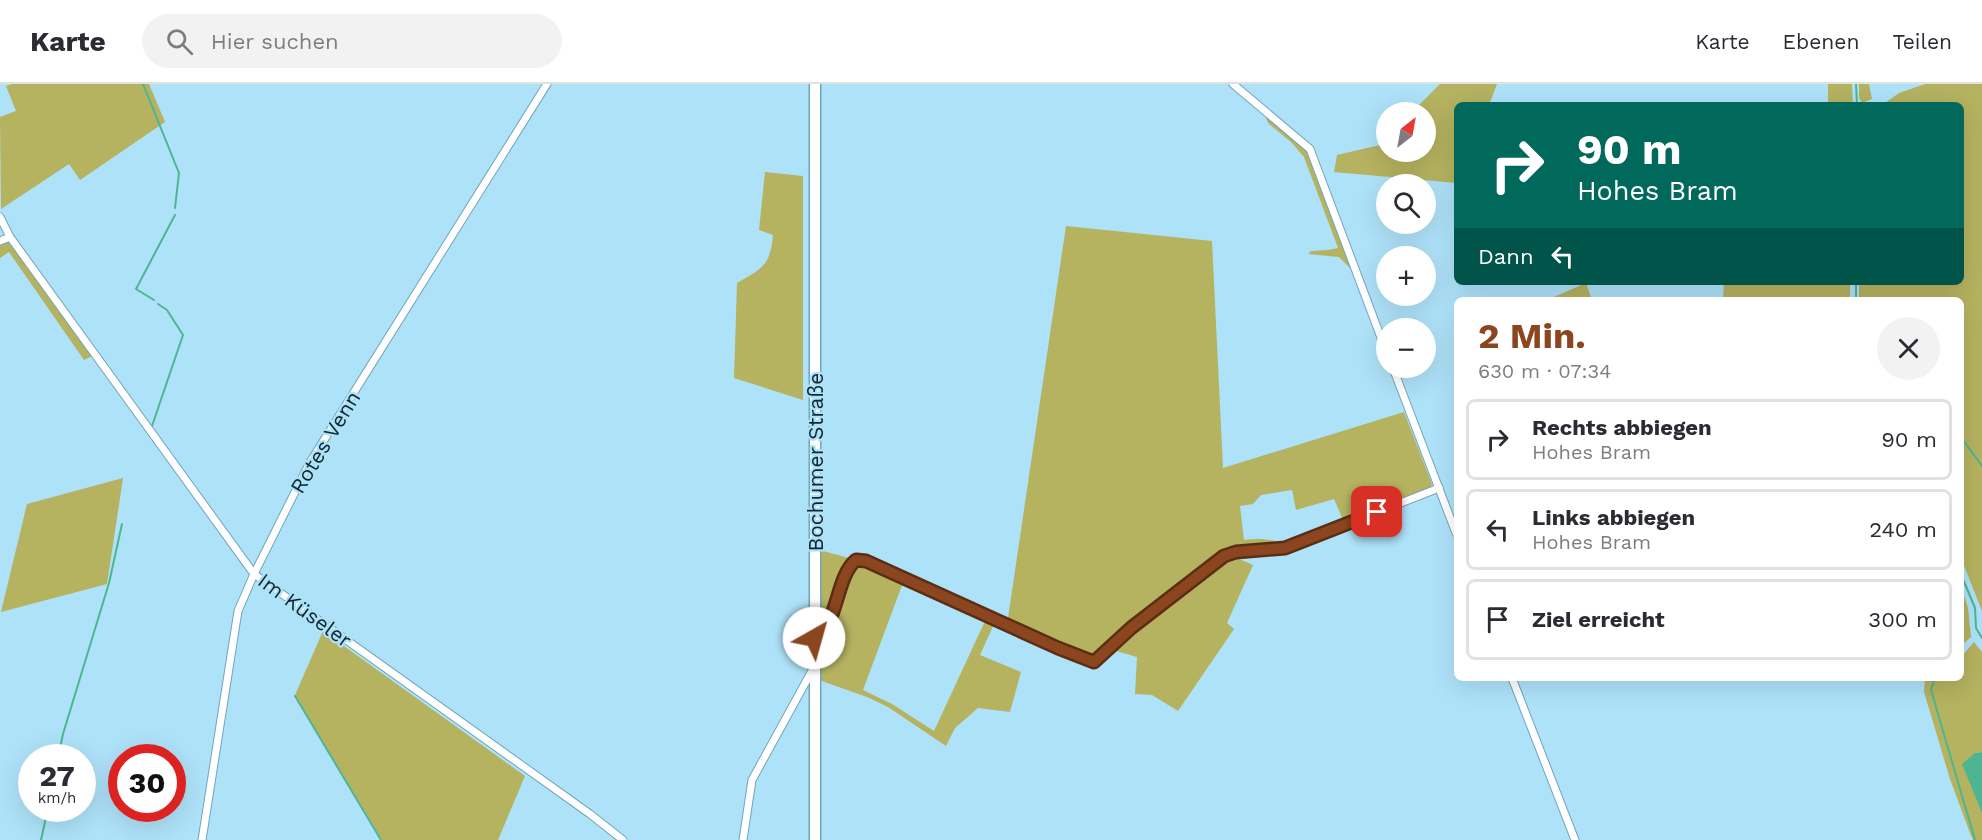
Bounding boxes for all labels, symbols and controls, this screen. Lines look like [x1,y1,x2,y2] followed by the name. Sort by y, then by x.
[142,14,562,68] search box
[30,25,106,58] text: Karte
[163,25,196,58] icon: search
[211,29,339,54] text: Hier suchen
[1695,29,1750,54] text: Karte
[1783,29,1859,54] text: Ebenen
[1892,29,1952,54] text: Teilen
[1376,102,1436,162] north arrow
[1376,102,1436,378] map controls
[1577,125,1681,174] text: 90 m
[1478,126,1556,204] icon: right
[1376,174,1436,234] button: search
[1577,175,1738,207] text: Hohes Bram
[1546,240,1579,273] icon: left
[1478,244,1534,269] text: Dann
[1376,246,1436,306] button: +
[1478,315,1586,357] text: 2 Min.
[1877,317,1940,380] button: close
[1376,318,1436,378] button: −
[1478,359,1611,383] text: 630 m · 07:34
[803,373,828,551] street label: Bochumer Straße
[285,386,365,498] street label: Rotes Venn
[1532,415,1712,440] text: Rechts abbiegen
[1481,423,1514,456] icon: right
[1881,427,1937,452] text: 90 m
[1532,440,1651,464] text: Hohes Bram
[1351,486,1402,537] pin
[1360,495,1393,528] icon: arrive
[1532,505,1695,530] text: Links abbiegen
[1481,513,1514,546] icon: left
[1869,517,1937,542] text: 240 m
[1532,530,1651,554] text: Hohes Bram
[253,568,357,653] street label: Im Küseler
[1481,603,1514,636] icon: arrive
[782,606,846,670] position arrow
[1532,607,1665,632] text: Ziel erreicht
[1868,607,1937,632] text: 300 m
[108,744,186,822] speed limit sign: 30
[39,758,75,793] text: 27
[38,789,76,807] text: km/h

